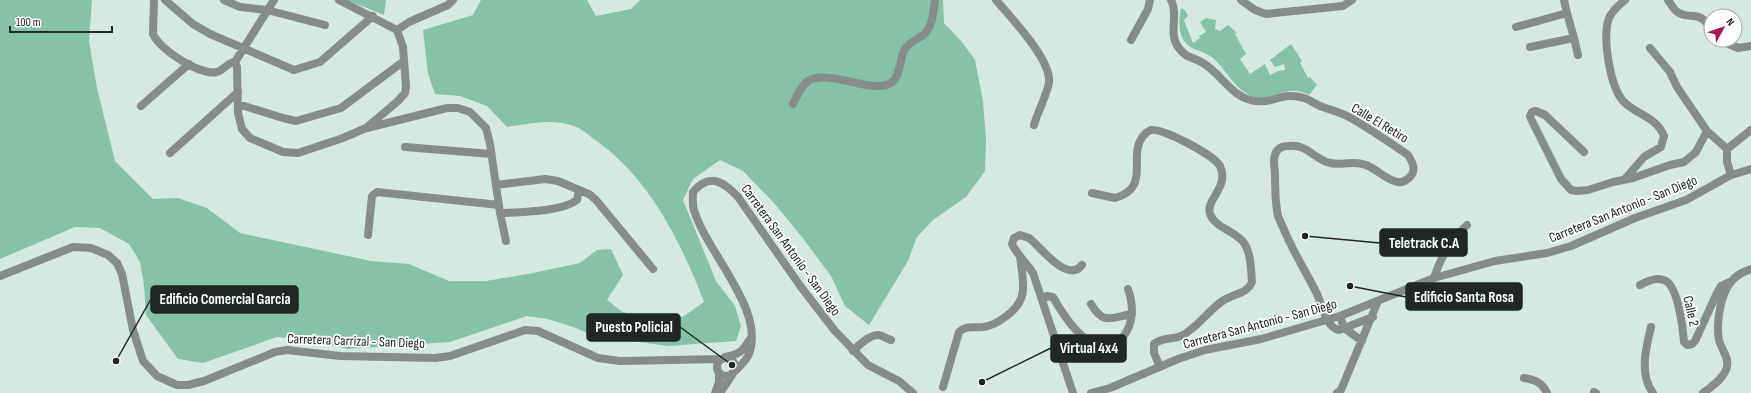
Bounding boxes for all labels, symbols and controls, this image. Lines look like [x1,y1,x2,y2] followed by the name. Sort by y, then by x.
[10,8,112,34] scale bar
[1703,8,1743,48] north arrow
[16,15,41,30] text: 100 m
[1723,15,1737,28] text: N
[1348,99,1412,147] street label: Calle El Retiro
[1546,171,1700,247] street label: Carretera San Antonio - San Diego
[738,181,845,319] street label: Carretera San Antonio - San Diego
[1380,229,1467,256] callout: Teletrack C.A
[1389,234,1460,253] text: Teletrack C.A
[1406,283,1522,310] callout: Edificio Santa Rosa
[151,286,298,313] callout: Edificio Comercial García
[1414,288,1514,307] text: Edificio Santa Rosa
[159,290,291,309] text: Edificio Comercial García
[1679,294,1703,328] street label: Calle 2
[1181,295,1339,353] street label: Carretera San Antonio - San Diego
[587,314,680,341] callout: Puesto Policial
[595,318,673,337] text: Puesto Policial
[287,330,425,352] street label: Carretera Carrizal - San Diego
[1051,335,1126,362] callout: Virtual 4x4
[1060,339,1118,358] text: Virtual 4x4

